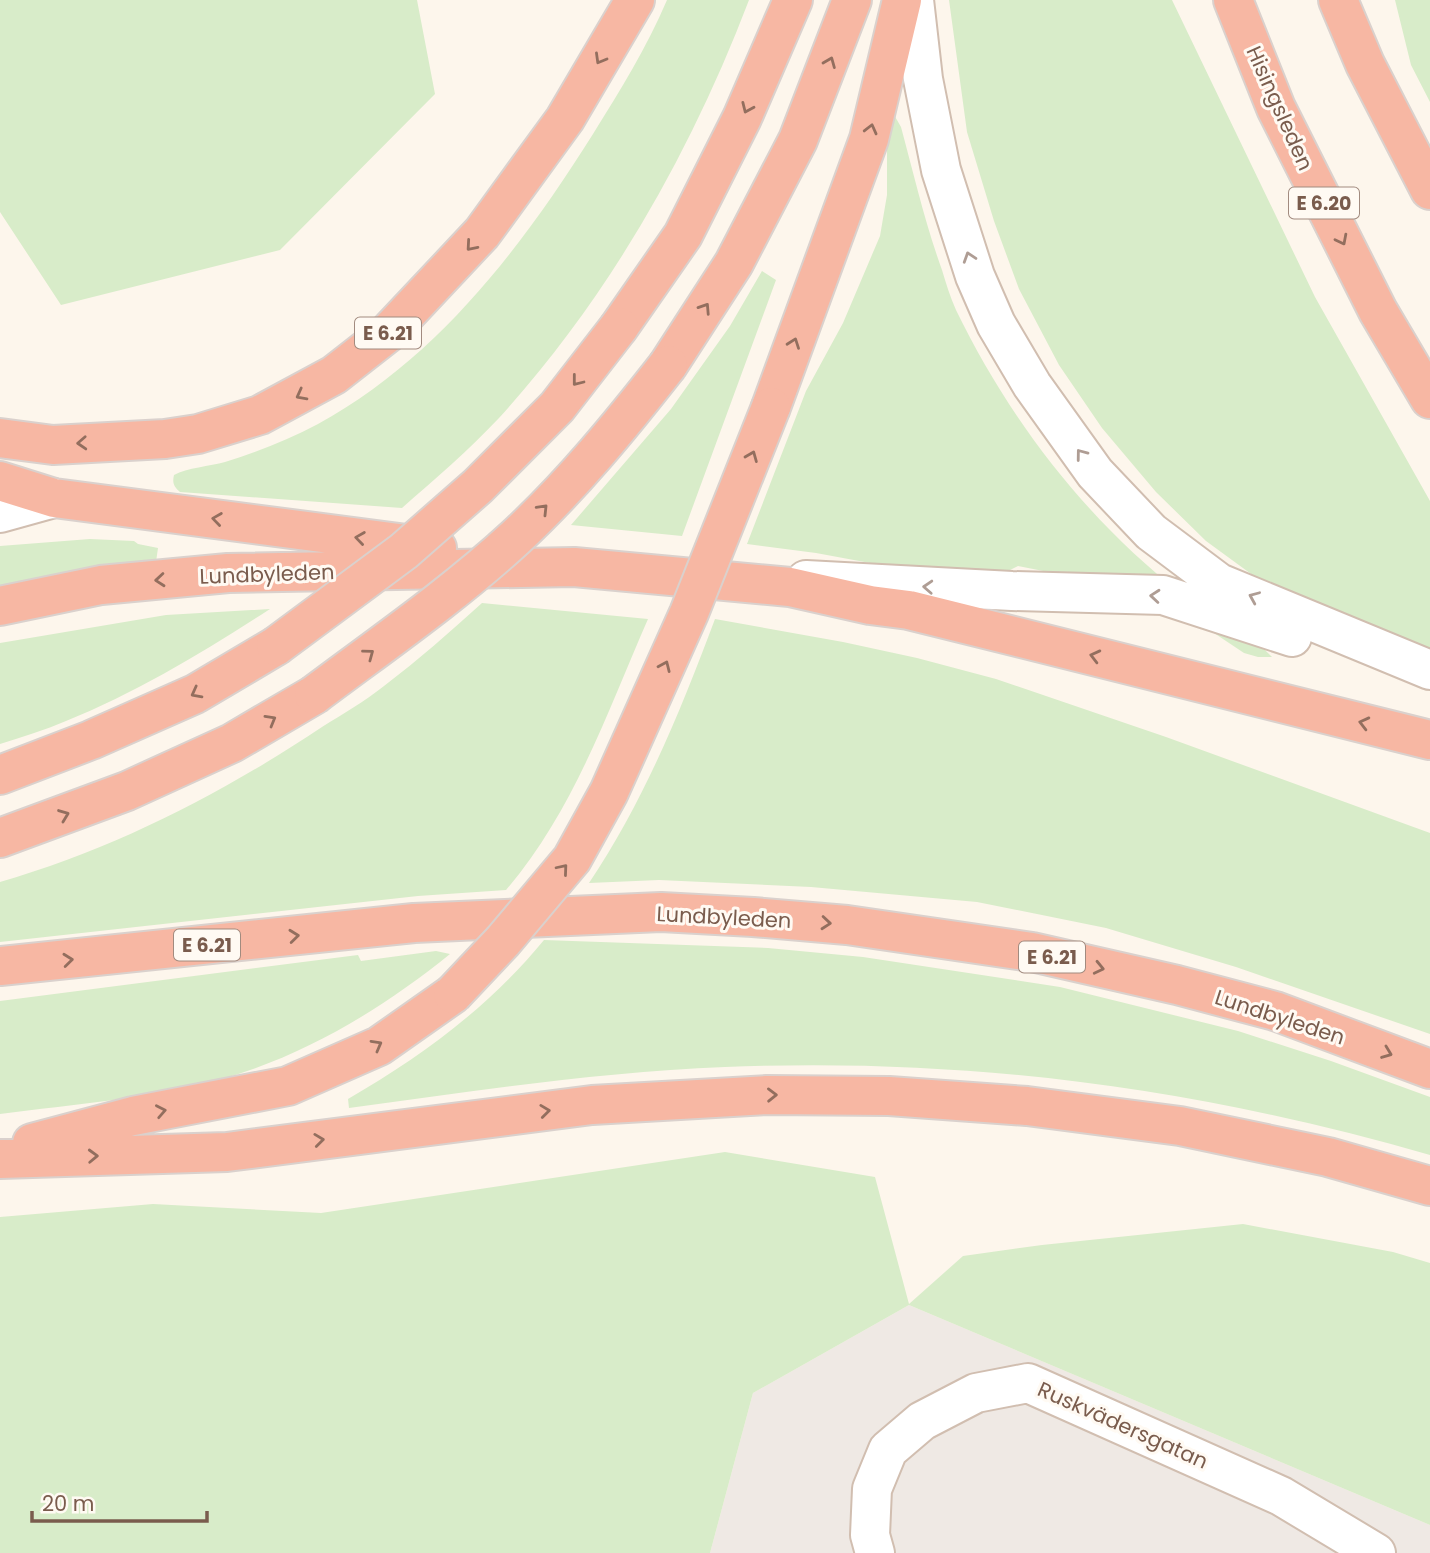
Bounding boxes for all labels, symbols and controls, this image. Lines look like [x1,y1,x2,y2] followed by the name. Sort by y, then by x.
[1240,41,1320,175] street label: Hisingsleden
[595,51,608,64] one-way arrow
[821,56,835,68] one-way arrow
[741,100,755,113] one-way arrow
[863,123,877,135] one-way arrow
[1289,188,1359,218] road number: E 6.20
[1334,233,1348,245] one-way arrow
[467,237,479,250] one-way arrow
[963,252,977,264] one-way arrow
[697,303,709,316] one-way arrow
[355,318,421,348] road number: E 6.21
[786,338,800,350] one-way arrow
[572,373,585,386] one-way arrow
[296,386,308,400] one-way arrow
[76,435,87,450] one-way arrow
[1076,449,1089,462] one-way arrow
[743,450,757,462] one-way arrow
[535,504,548,517] one-way arrow
[211,512,223,527] one-way arrow
[354,531,366,546] one-way arrow
[199,557,335,591] street label: Lundbyleden
[154,572,166,587] one-way arrow
[922,579,933,594] one-way arrow
[1149,589,1160,604] one-way arrow
[1249,591,1261,605] one-way arrow
[361,650,374,663] one-way arrow
[1090,650,1102,664] one-way arrow
[657,661,671,673] one-way arrow
[190,685,203,699] one-way arrow
[263,716,276,729] one-way arrow
[1358,717,1370,731] one-way arrow
[58,809,70,823] one-way arrow
[555,864,567,877] one-way arrow
[656,899,792,935] street label: Lundbyleden
[821,915,832,930] one-way arrow
[289,929,300,944] one-way arrow
[174,930,240,960] road number: E 6.21
[1019,942,1085,973] road number: E 6.21
[62,952,74,967] one-way arrow
[1093,959,1105,974] one-way arrow
[1211,982,1349,1052] street label: Lundbyleden
[370,1040,382,1054] one-way arrow
[1381,1044,1393,1058] one-way arrow
[767,1087,778,1103] one-way arrow
[539,1103,551,1118] one-way arrow
[155,1104,167,1119] one-way arrow
[314,1133,325,1148] one-way arrow
[87,1149,98,1164] one-way arrow
[1033,1374,1213,1476] street label: Ruskvädersgatan
[32,1480,206,1524] scale bar
[42,1489,95,1518] text: 20 m

